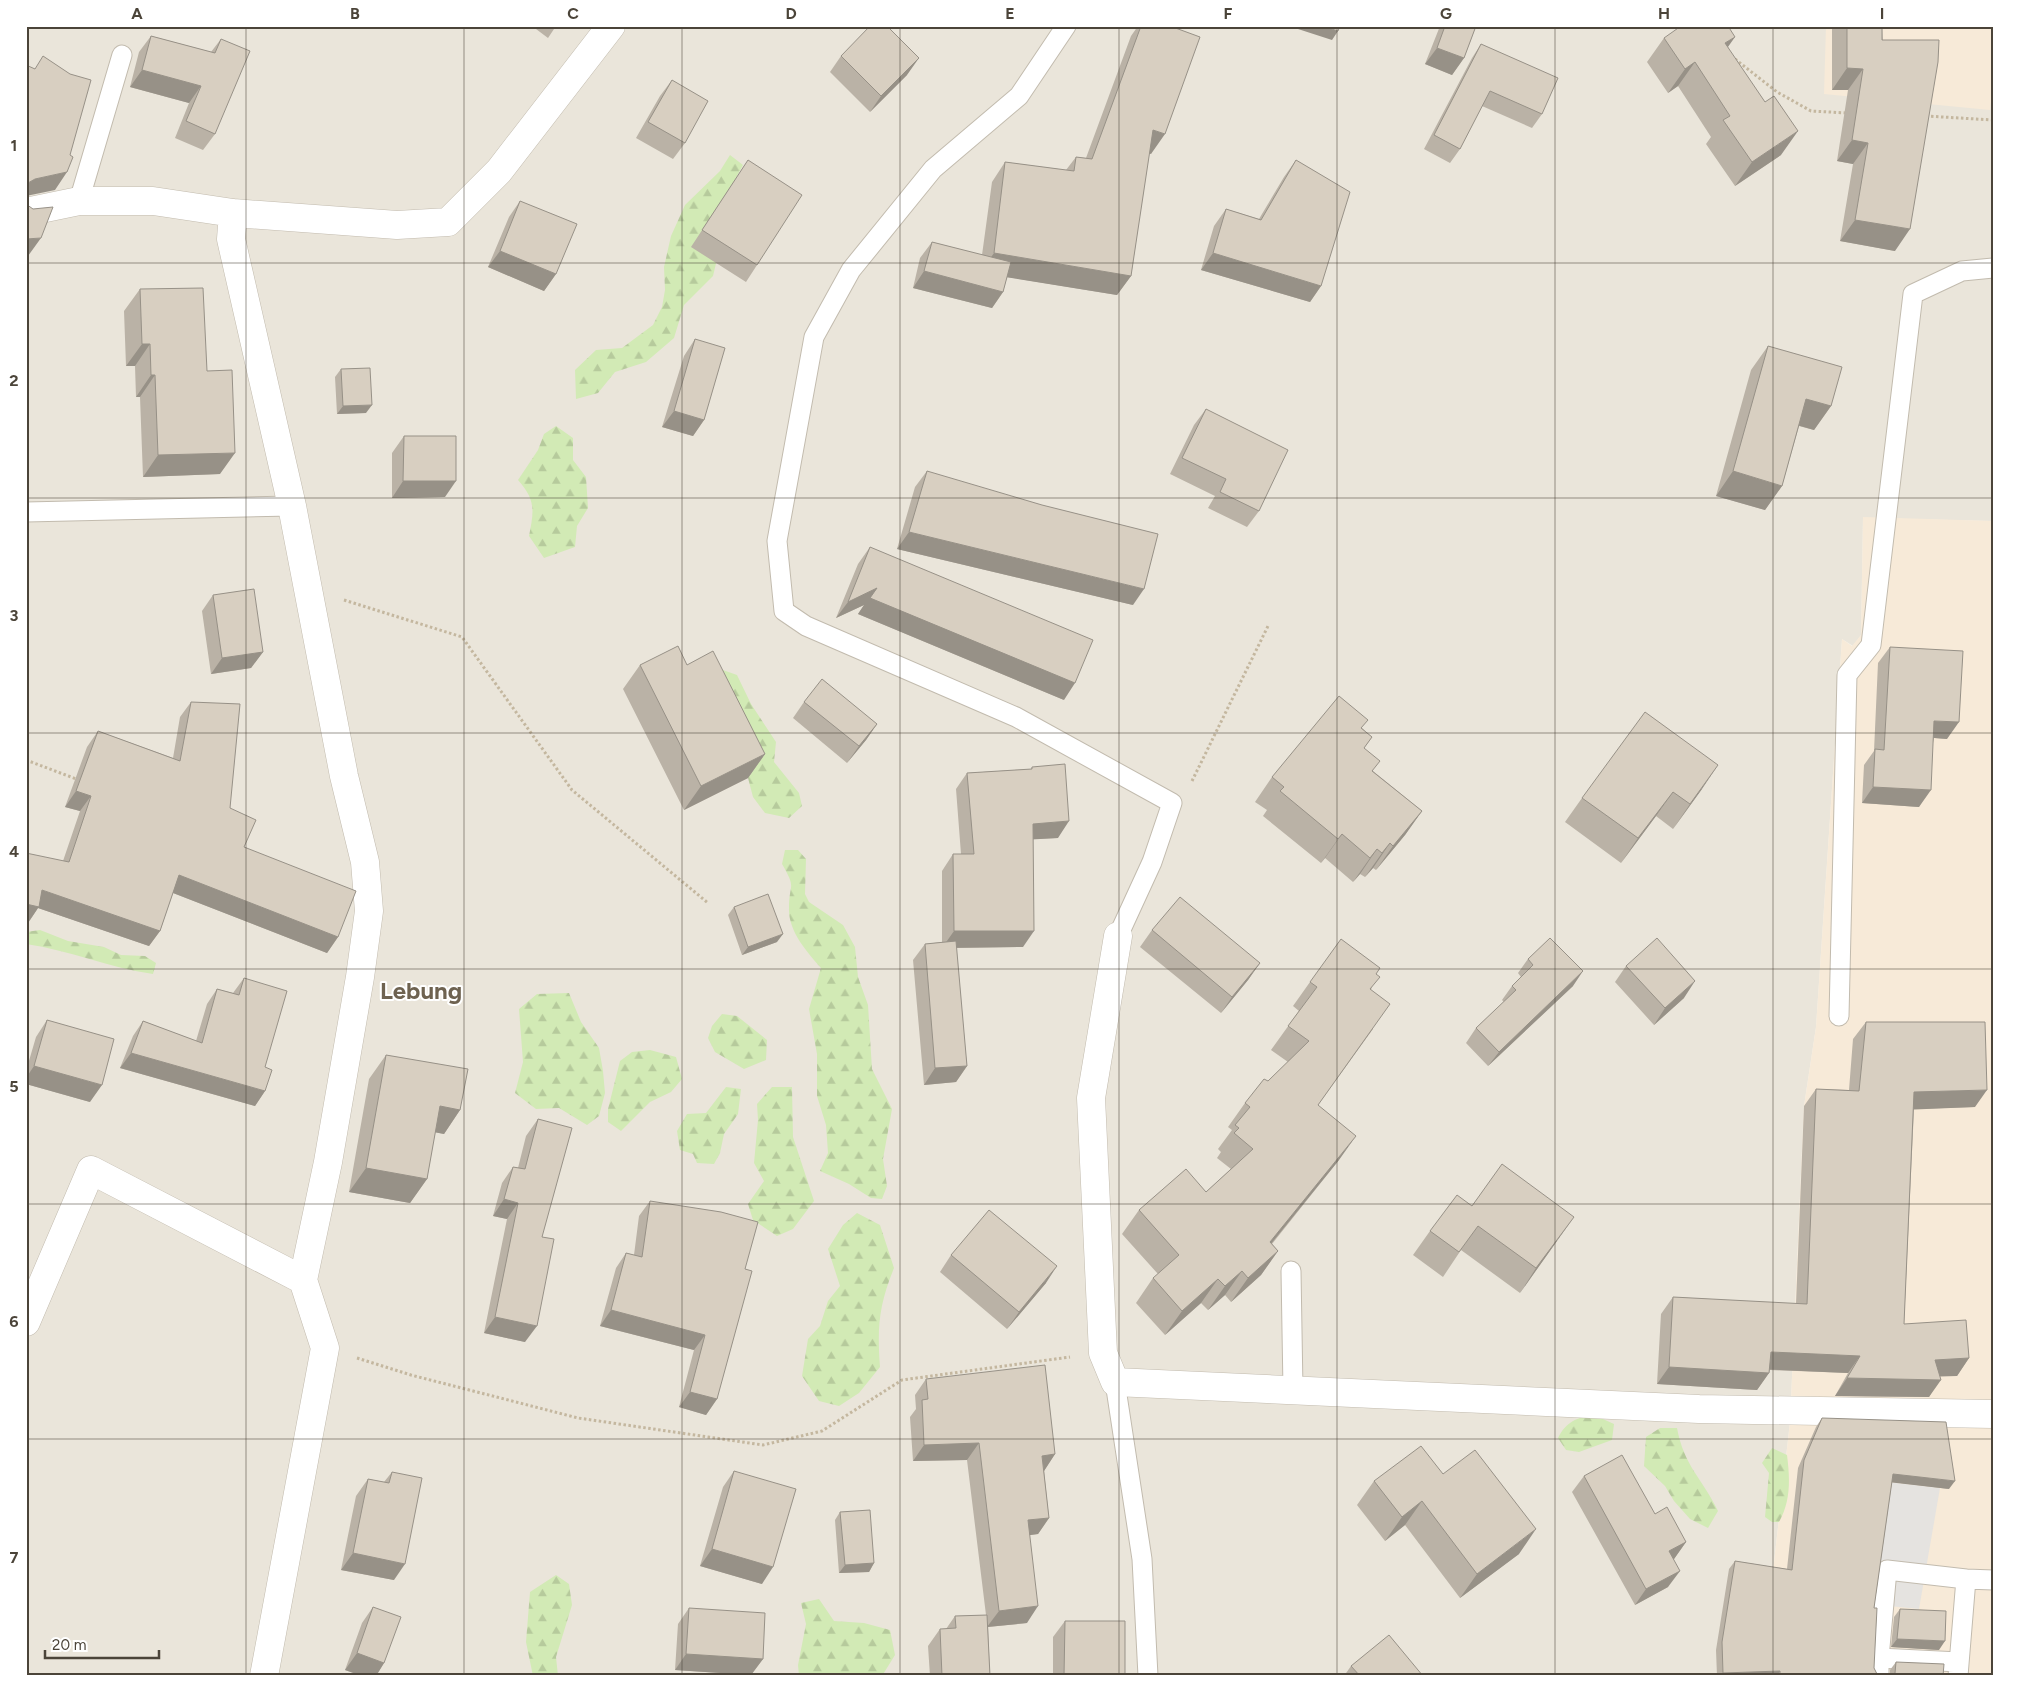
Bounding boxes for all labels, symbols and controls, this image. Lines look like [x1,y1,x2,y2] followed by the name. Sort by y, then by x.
[131,4,143,23] text: A
[350,4,360,23] text: B
[567,4,579,23] text: C
[785,4,797,23] text: D
[1005,4,1015,23] text: E
[1224,4,1233,23] text: F
[1440,4,1452,23] text: G
[1658,4,1670,23] text: H
[1880,4,1884,23] text: I
[11,136,17,155] text: 1
[9,371,19,390] text: 2
[10,606,19,625] text: 3
[9,842,19,861] text: 4
[380,976,462,1005] district label: Lebung
[9,1077,19,1096] text: 5
[9,1312,19,1331] text: 6
[10,1548,19,1567] text: 7
[45,1627,159,1659] scale bar
[52,1636,86,1654] text: 20 m

